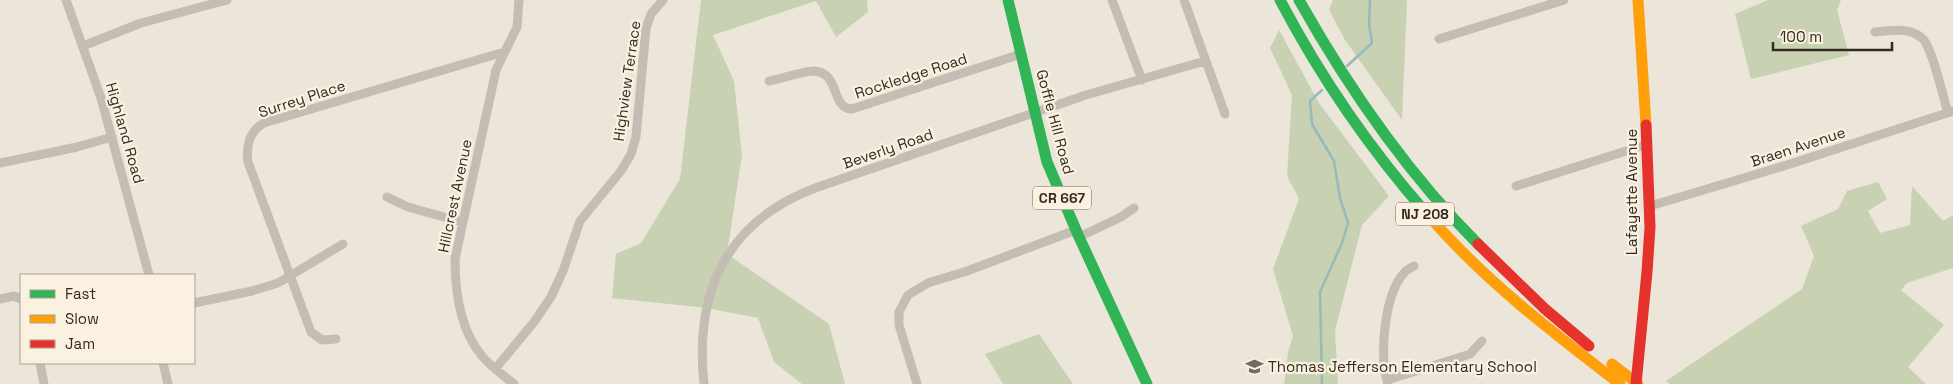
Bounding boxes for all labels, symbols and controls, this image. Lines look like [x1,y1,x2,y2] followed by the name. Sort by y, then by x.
[609,19,644,142] street label: Highview Terrace
[1773,20,1892,52] scale bar
[1780,27,1822,46] text: 100 m
[852,48,970,103] street label: Rockledge Road
[1032,67,1079,176] street label: Goffle Hill Road
[256,76,348,122] street label: Surrey Place
[102,80,149,186] street label: Highland Road
[1748,122,1848,171] street label: Braen Avenue
[840,124,936,173] street label: Beverly Road
[1622,129,1641,255] street label: Lafayette Avenue
[433,137,476,254] street label: Hillcrest Avenue
[1033,187,1091,210] road number: CR 667
[1396,202,1454,225] road number: NJ 208
[20,274,195,364] legend
[65,284,96,303] text: Fast
[65,309,99,328] text: Slow
[65,334,95,353] text: Jam
[1244,357,1264,377] school or university icon: Thomas Jefferson Elementary School
[1268,357,1537,376] place label: Thomas Jefferson Elementary School

